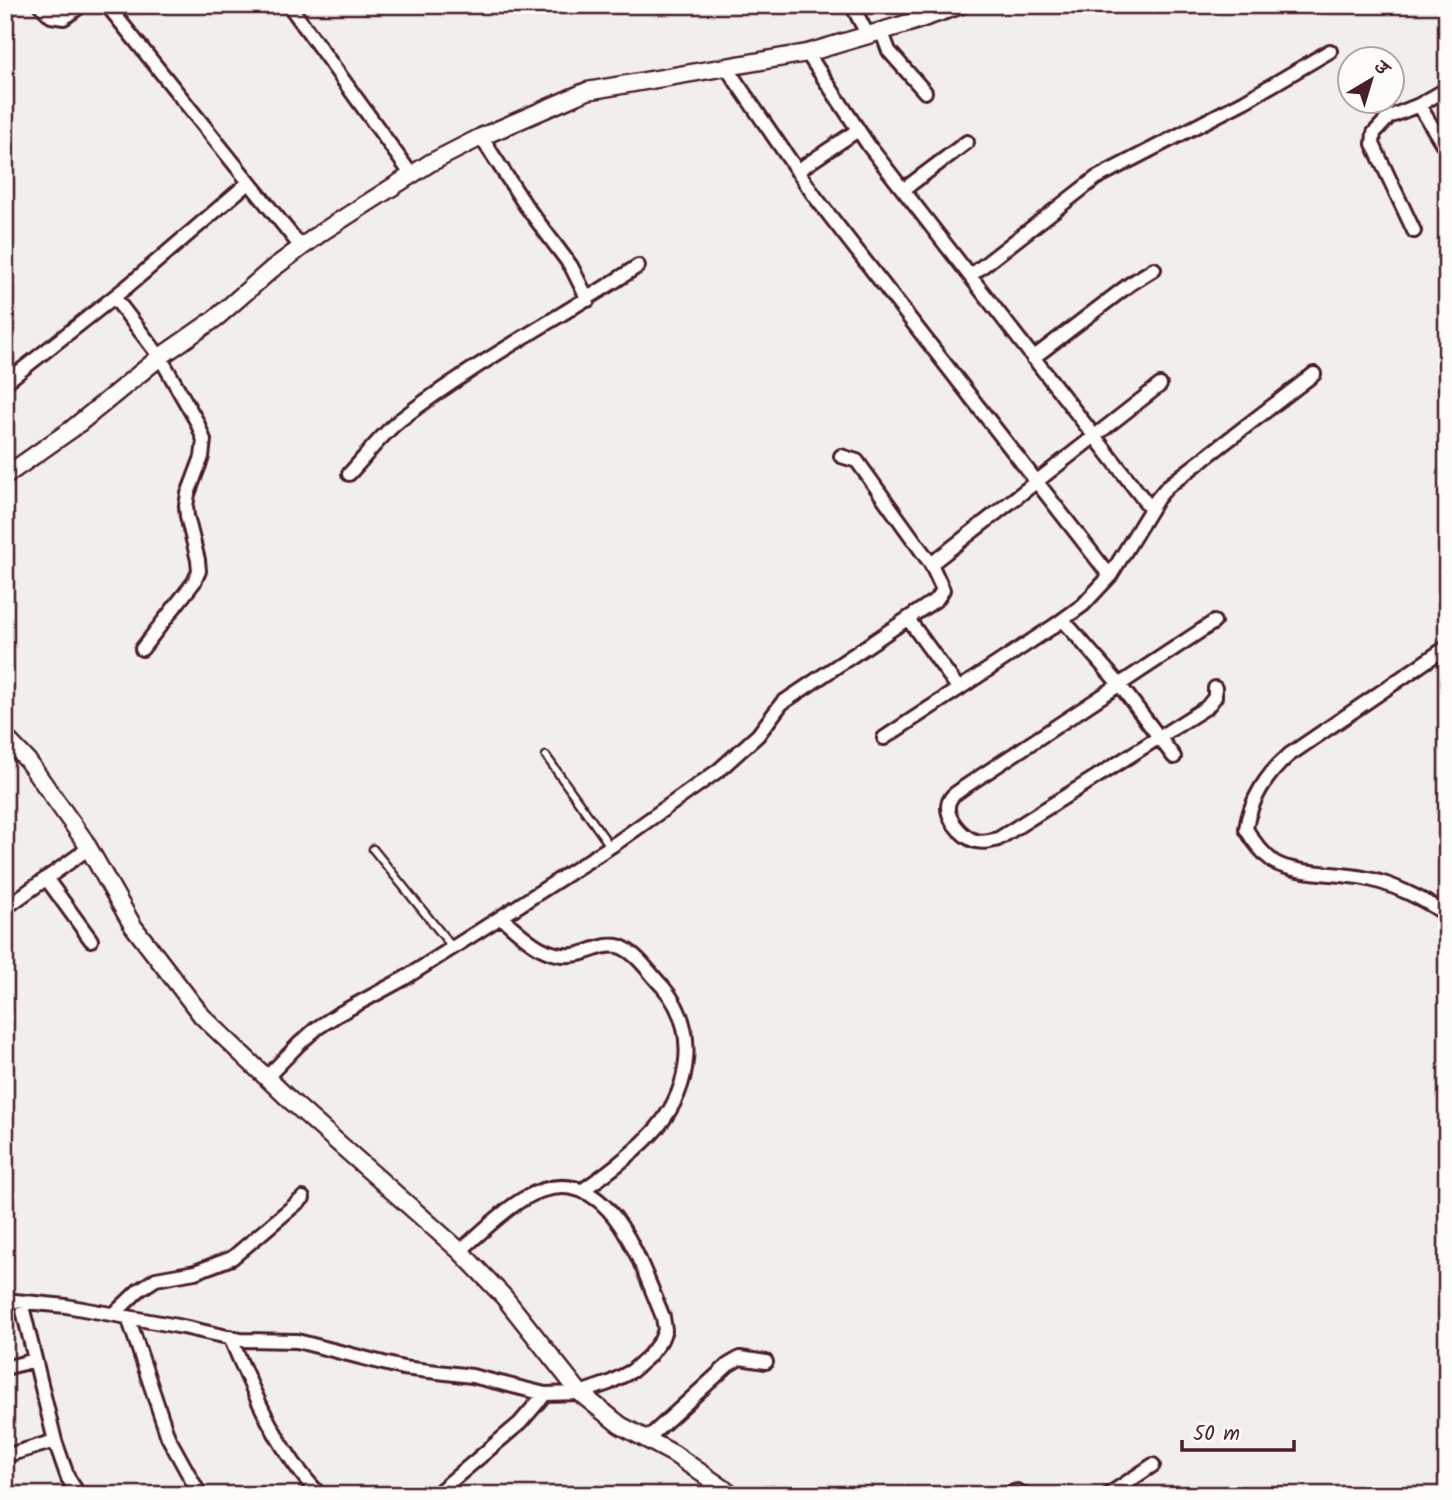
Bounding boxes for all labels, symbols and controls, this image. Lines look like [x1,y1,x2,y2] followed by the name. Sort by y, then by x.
[1336,46,1406,116] north arrow
[1366,53,1397,86] text: उ
[1182,1409,1294,1453] scale bar
[1193,1418,1240,1451] text: 50 m

